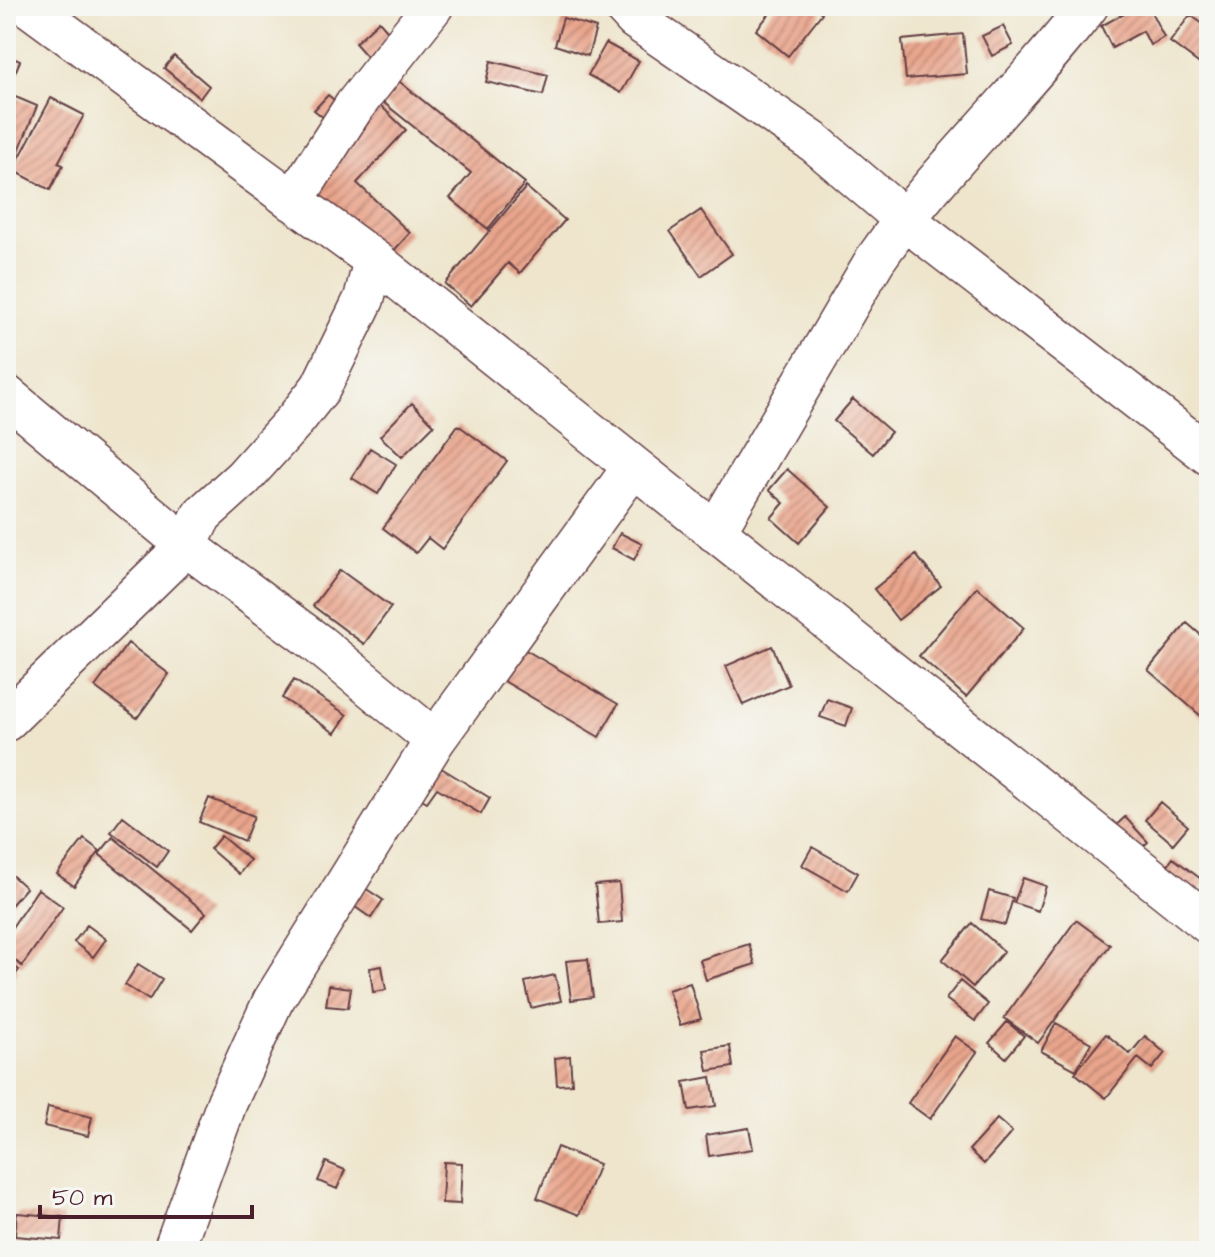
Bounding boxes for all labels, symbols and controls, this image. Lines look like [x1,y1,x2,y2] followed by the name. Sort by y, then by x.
[40,1169,252,1219] scale bar
[52,1181,113,1215] text: 50 m

